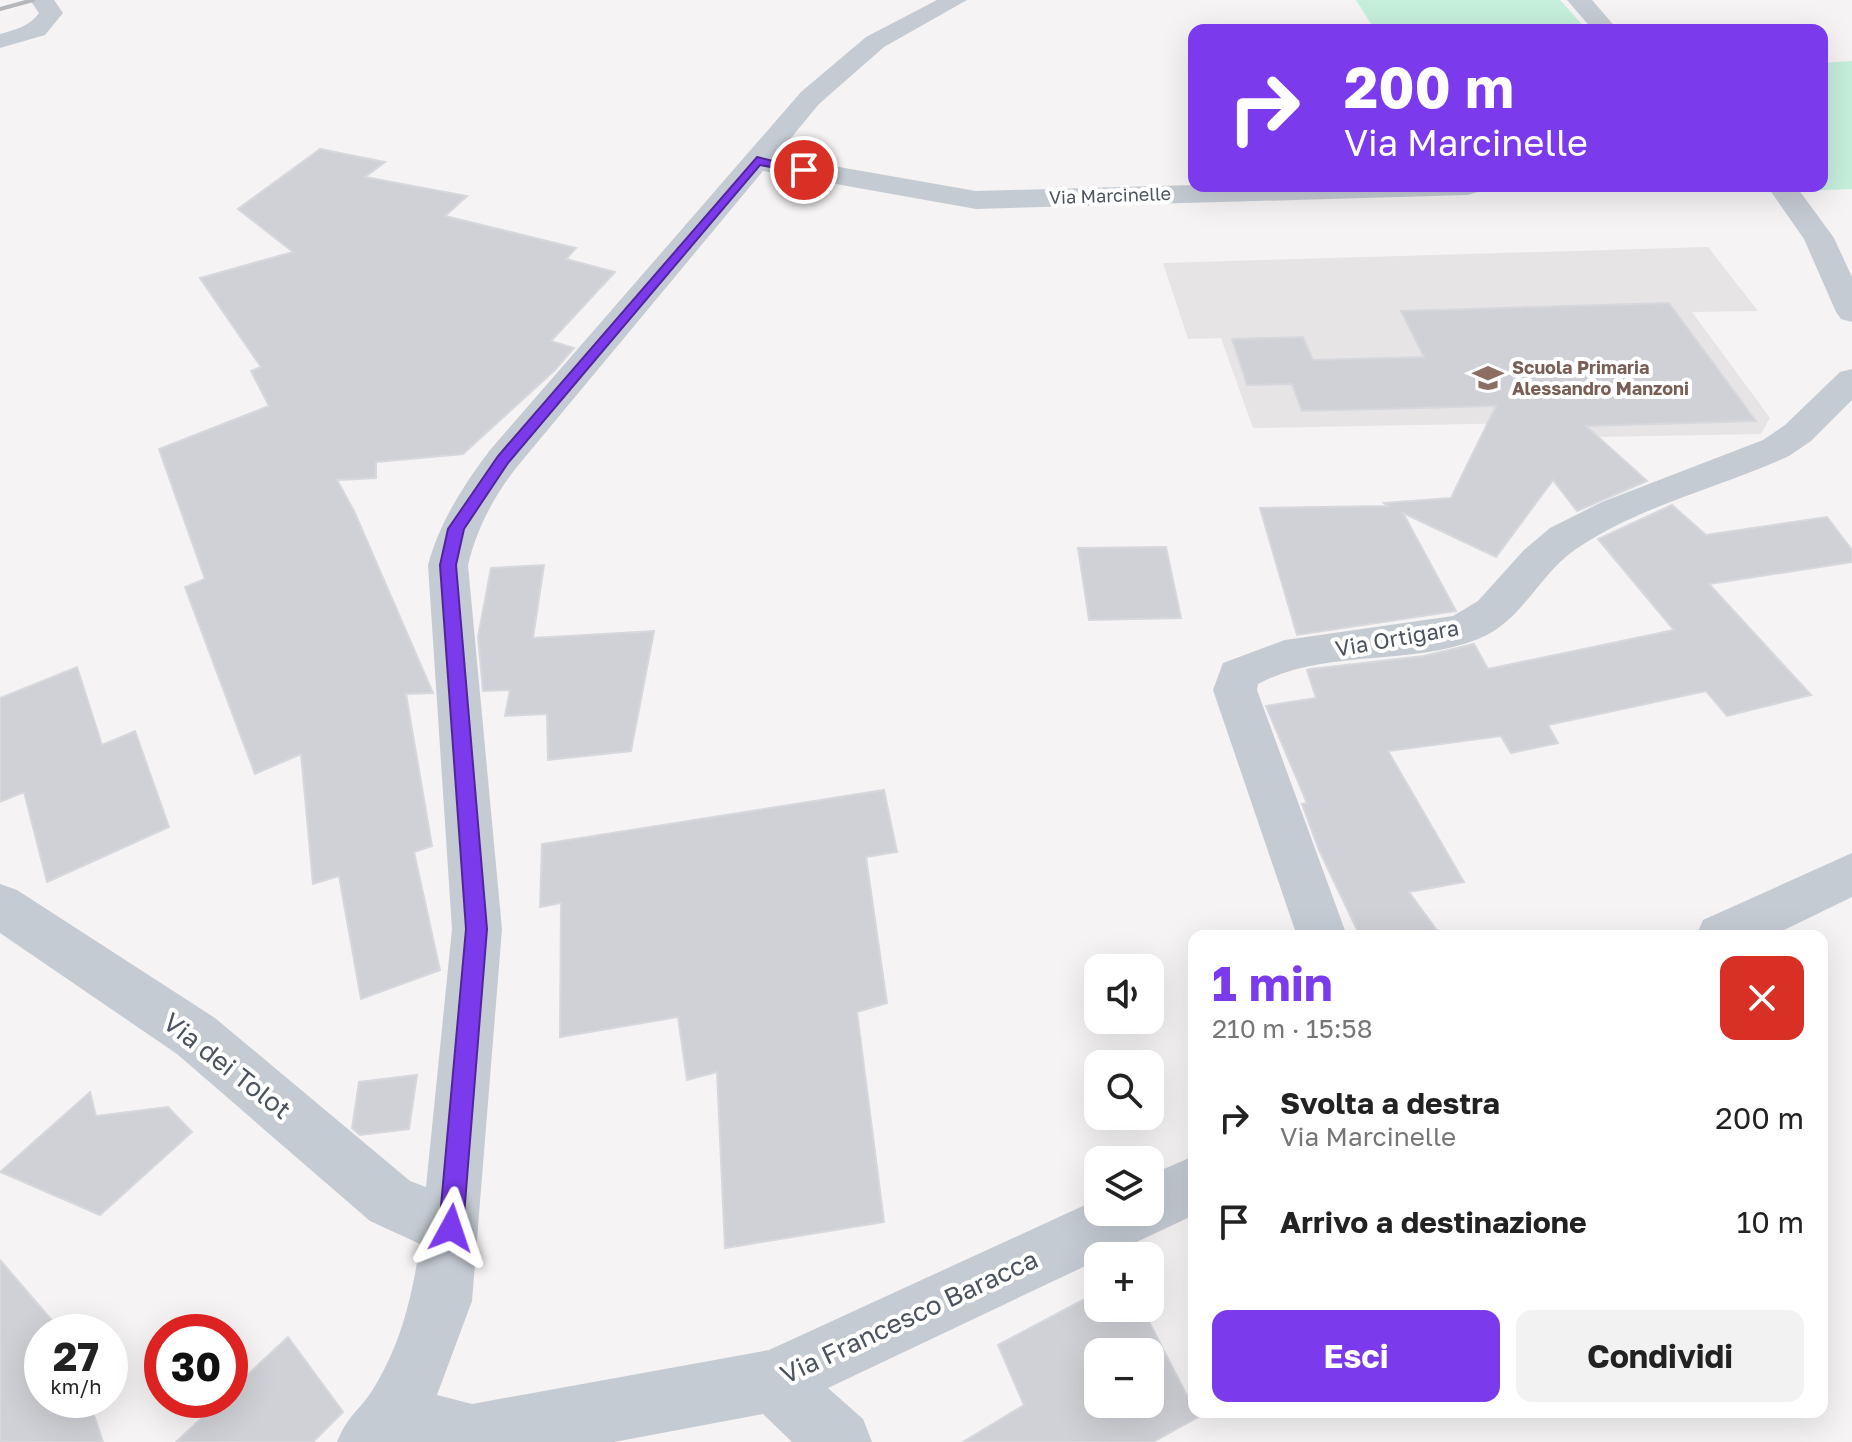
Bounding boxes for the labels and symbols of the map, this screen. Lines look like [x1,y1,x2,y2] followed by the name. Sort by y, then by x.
[770,136,838,204] pin
[1049,182,1171,208] street label: Via Marcinelle
[1512,356,1689,399] place label: Scuola Primaria Alessandro Manzoni
[1471,361,1505,395] school or university icon: Scuola Primaria Alessandro Manzoni
[1333,613,1461,662] street label: Via Ortigara
[157,1006,297,1125] street label: Via dei Tolot
[409,1186,493,1270] position arrow
[775,1243,1043,1390] street label: Via Francesco Baracca
[144,1314,248,1418] speed limit sign: 30

